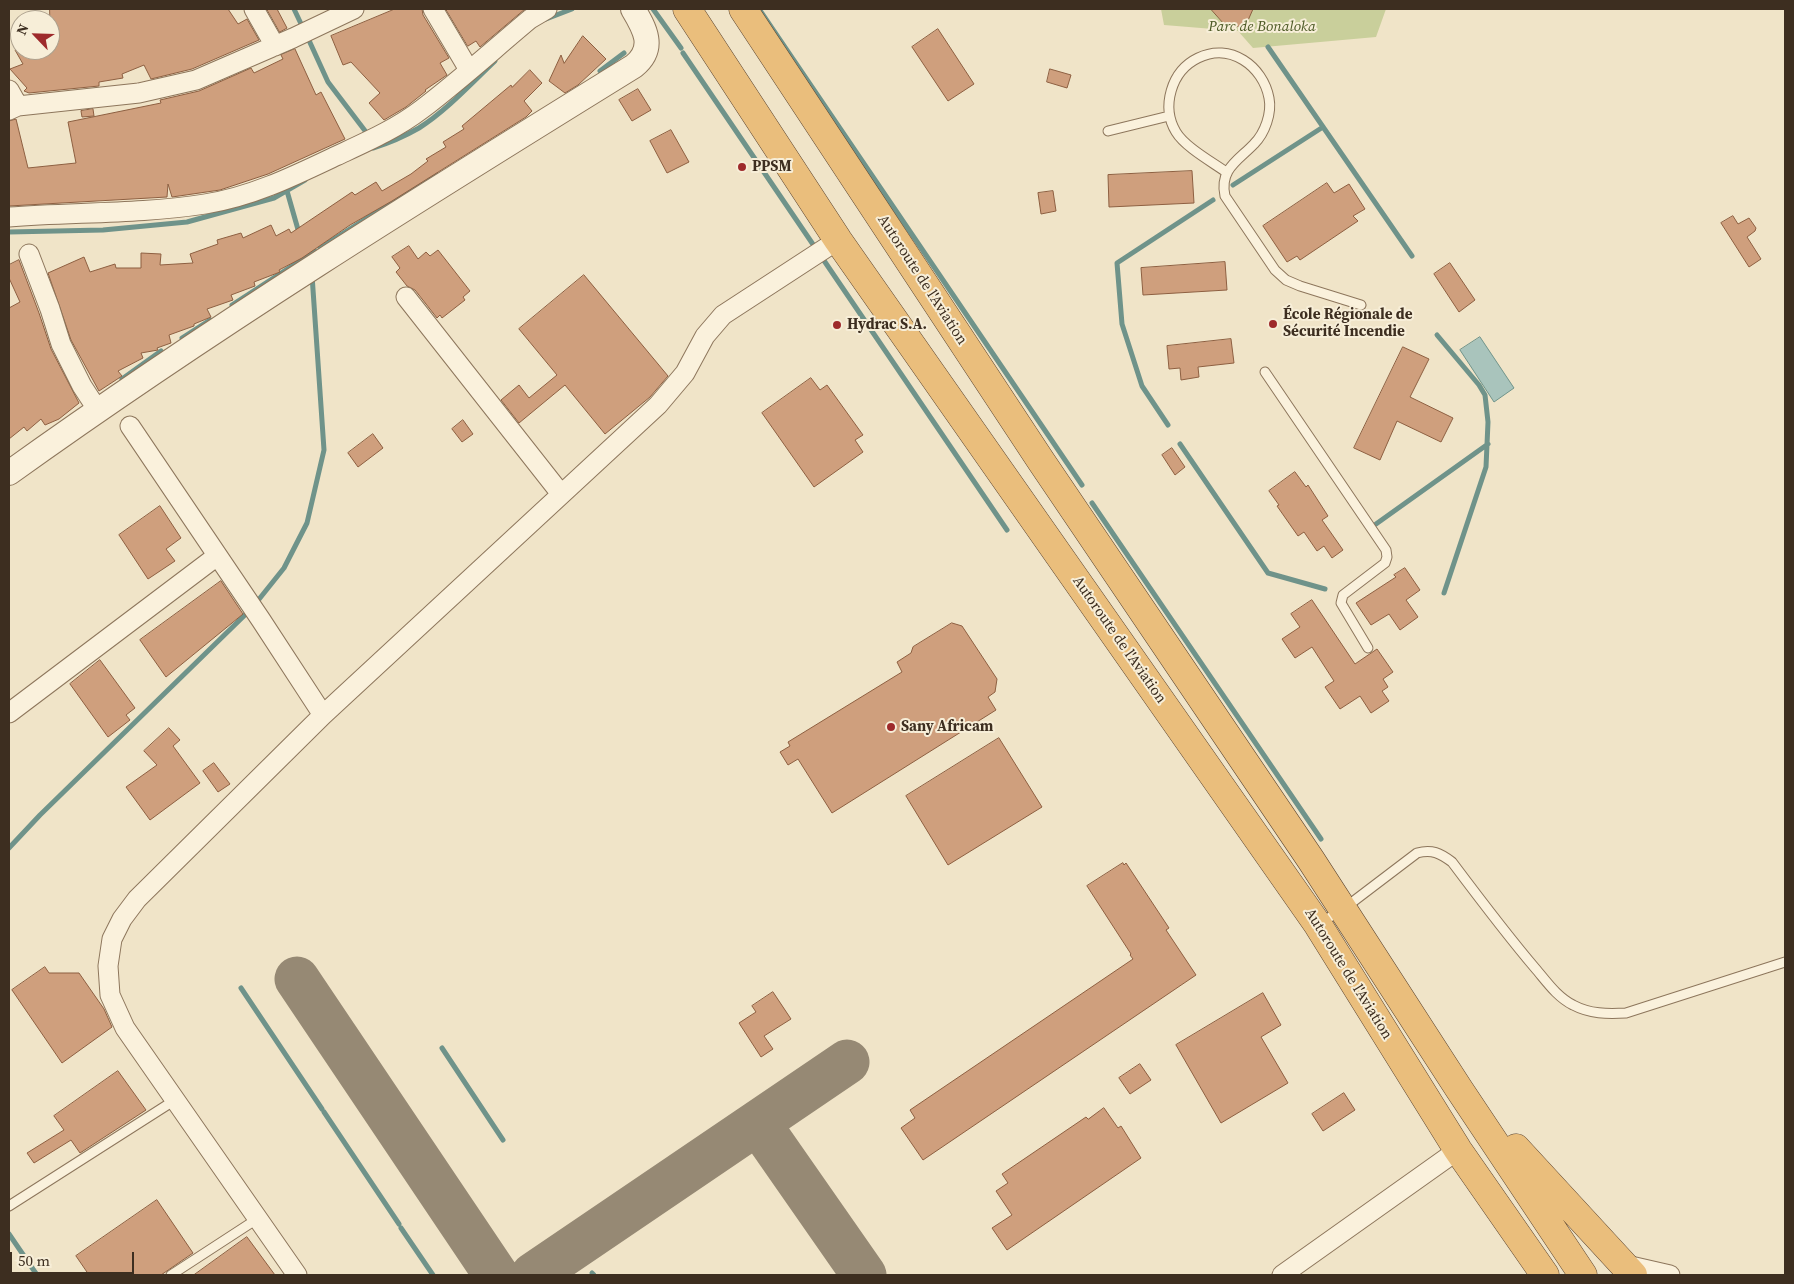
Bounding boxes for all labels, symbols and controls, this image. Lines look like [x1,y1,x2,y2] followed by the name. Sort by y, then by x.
[10,10,60,60] north arrow
[1208,18,1316,36] park label: Parc de Bonaloka
[11,21,33,38] text: N
[752,158,792,176] place label: PPSM
[736,161,748,173] marker: PPSM
[873,212,971,348] street label: Autoroute de l'Aviation
[1283,306,1413,341] place label: École Régionale de Sécurité Incendie
[847,316,927,334] place label: Hydrac S.A.
[1267,318,1279,330] marker: École Régionale de Sécurité Incendie
[831,319,843,331] marker: Hydrac S.A.
[1068,573,1170,707] street label: Autoroute de l'Aviation
[901,718,993,736] place label: Sany Africam
[885,721,897,733] marker: Sany Africam
[1300,905,1396,1043] street label: Autoroute de l'Aviation
[12,1242,136,1274] scale bar
[18,1250,50,1271] text: 50 m

